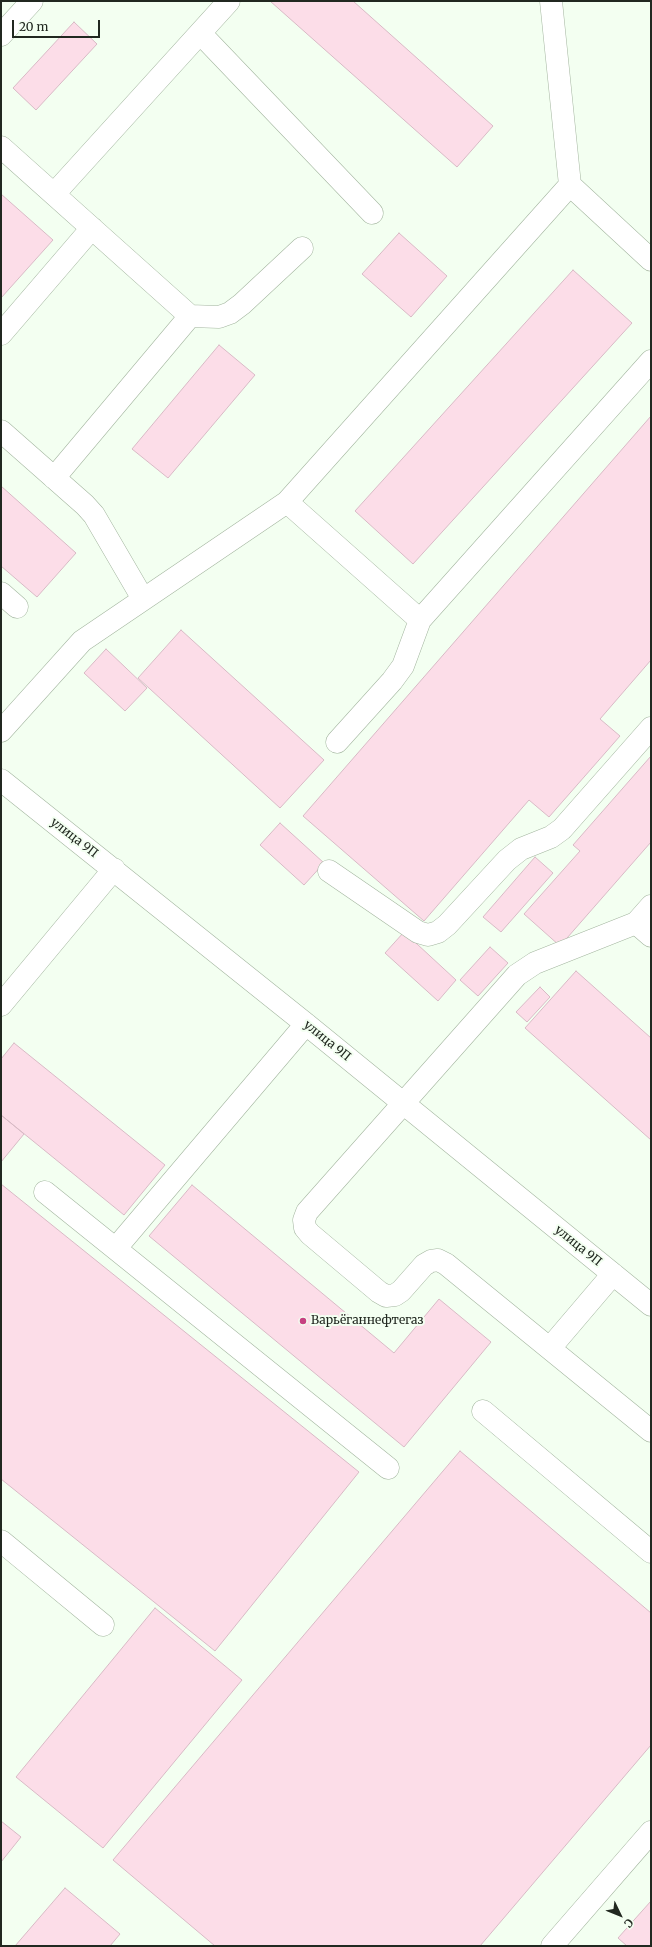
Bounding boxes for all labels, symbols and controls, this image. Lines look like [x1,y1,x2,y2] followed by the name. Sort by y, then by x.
[14,12,102,38] scale bar
[19,19,48,34] text: 20 m
[47,815,101,861] street label: улица 9П
[301,1018,353,1064] street label: улица 9П
[552,1223,604,1269] street label: улица 9П
[311,1314,424,1328] place label: Варьёганнефтегаз
[298,1316,308,1326] marker: Варьёганнефтегаз
[600,1895,640,1935] north arrow
[621,1916,636,1931] text: С

